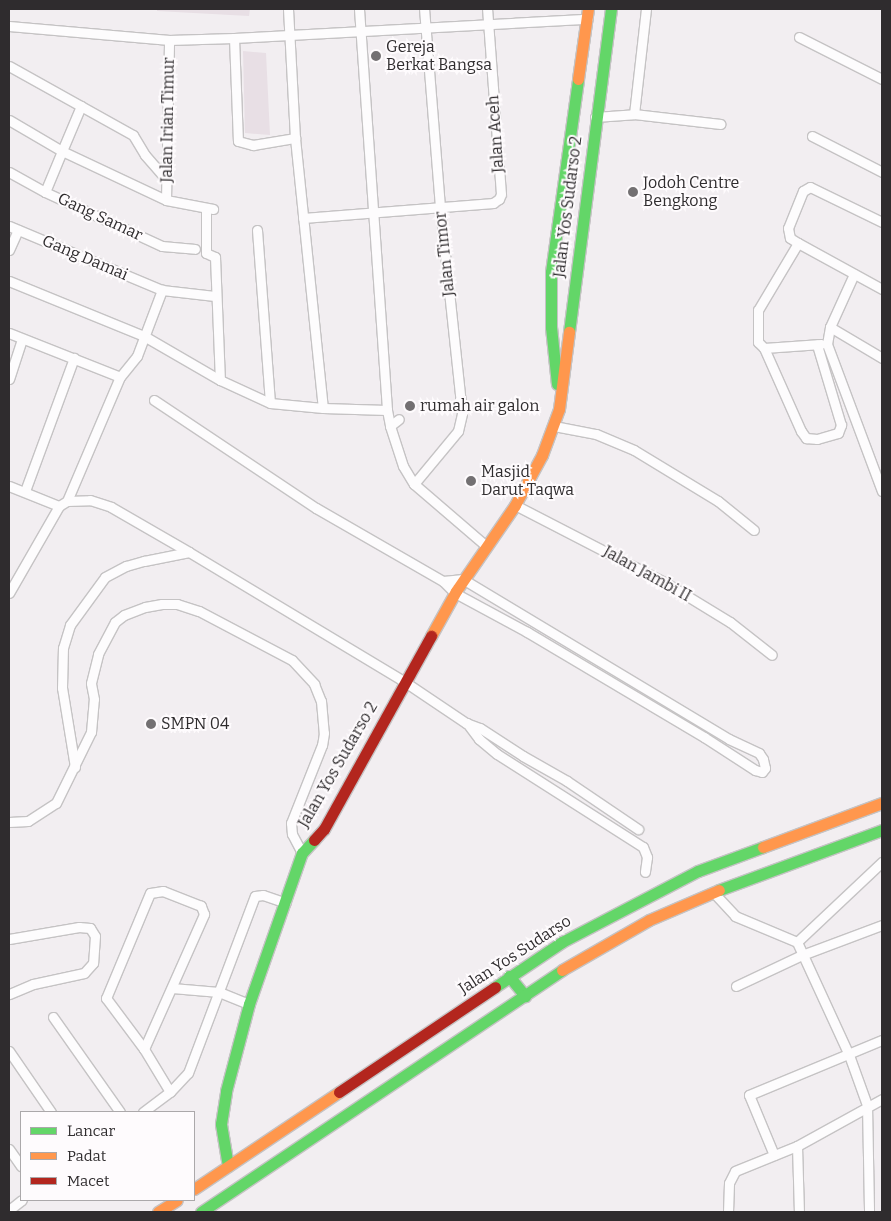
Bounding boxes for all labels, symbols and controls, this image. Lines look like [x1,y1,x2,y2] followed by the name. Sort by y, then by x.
[386,37,492,75] place label: Gereja Berkat Bangsa
[370,50,382,62] marker: Gereja Berkat Bangsa
[157,57,179,183] street label: Jalan Irian Timur
[484,95,508,173] street label: Jalan Aceh
[550,135,586,279] street label: Jalan Yos Sudarso 2
[643,173,739,211] place label: Jodoh Centre Bengkong
[627,186,639,198] marker: Jodoh Centre Bengkong
[54,189,146,245] street label: Gang Samar
[431,210,459,298] street label: Jalan Timor
[39,231,131,285] street label: Gang Damai
[420,396,539,416] place label: rumah air galon
[404,400,416,412] marker: rumah air galon
[481,462,574,500] place label: Masjid Darut Taqwa
[465,475,477,487] marker: Masjid Darut Taqwa
[600,542,694,606] street label: Jalan Jambi II
[294,699,382,831] street label: Jalan Yos Sudarso 2
[161,714,229,734] place label: SMPN 04
[145,718,157,730] marker: SMPN 04
[455,911,575,999] street label: Jalan Yos Sudarso
[20,1111,195,1201] legend
[67,1122,115,1140] text: Lancar
[67,1147,106,1165] text: Padat
[67,1172,109,1190] text: Macet

